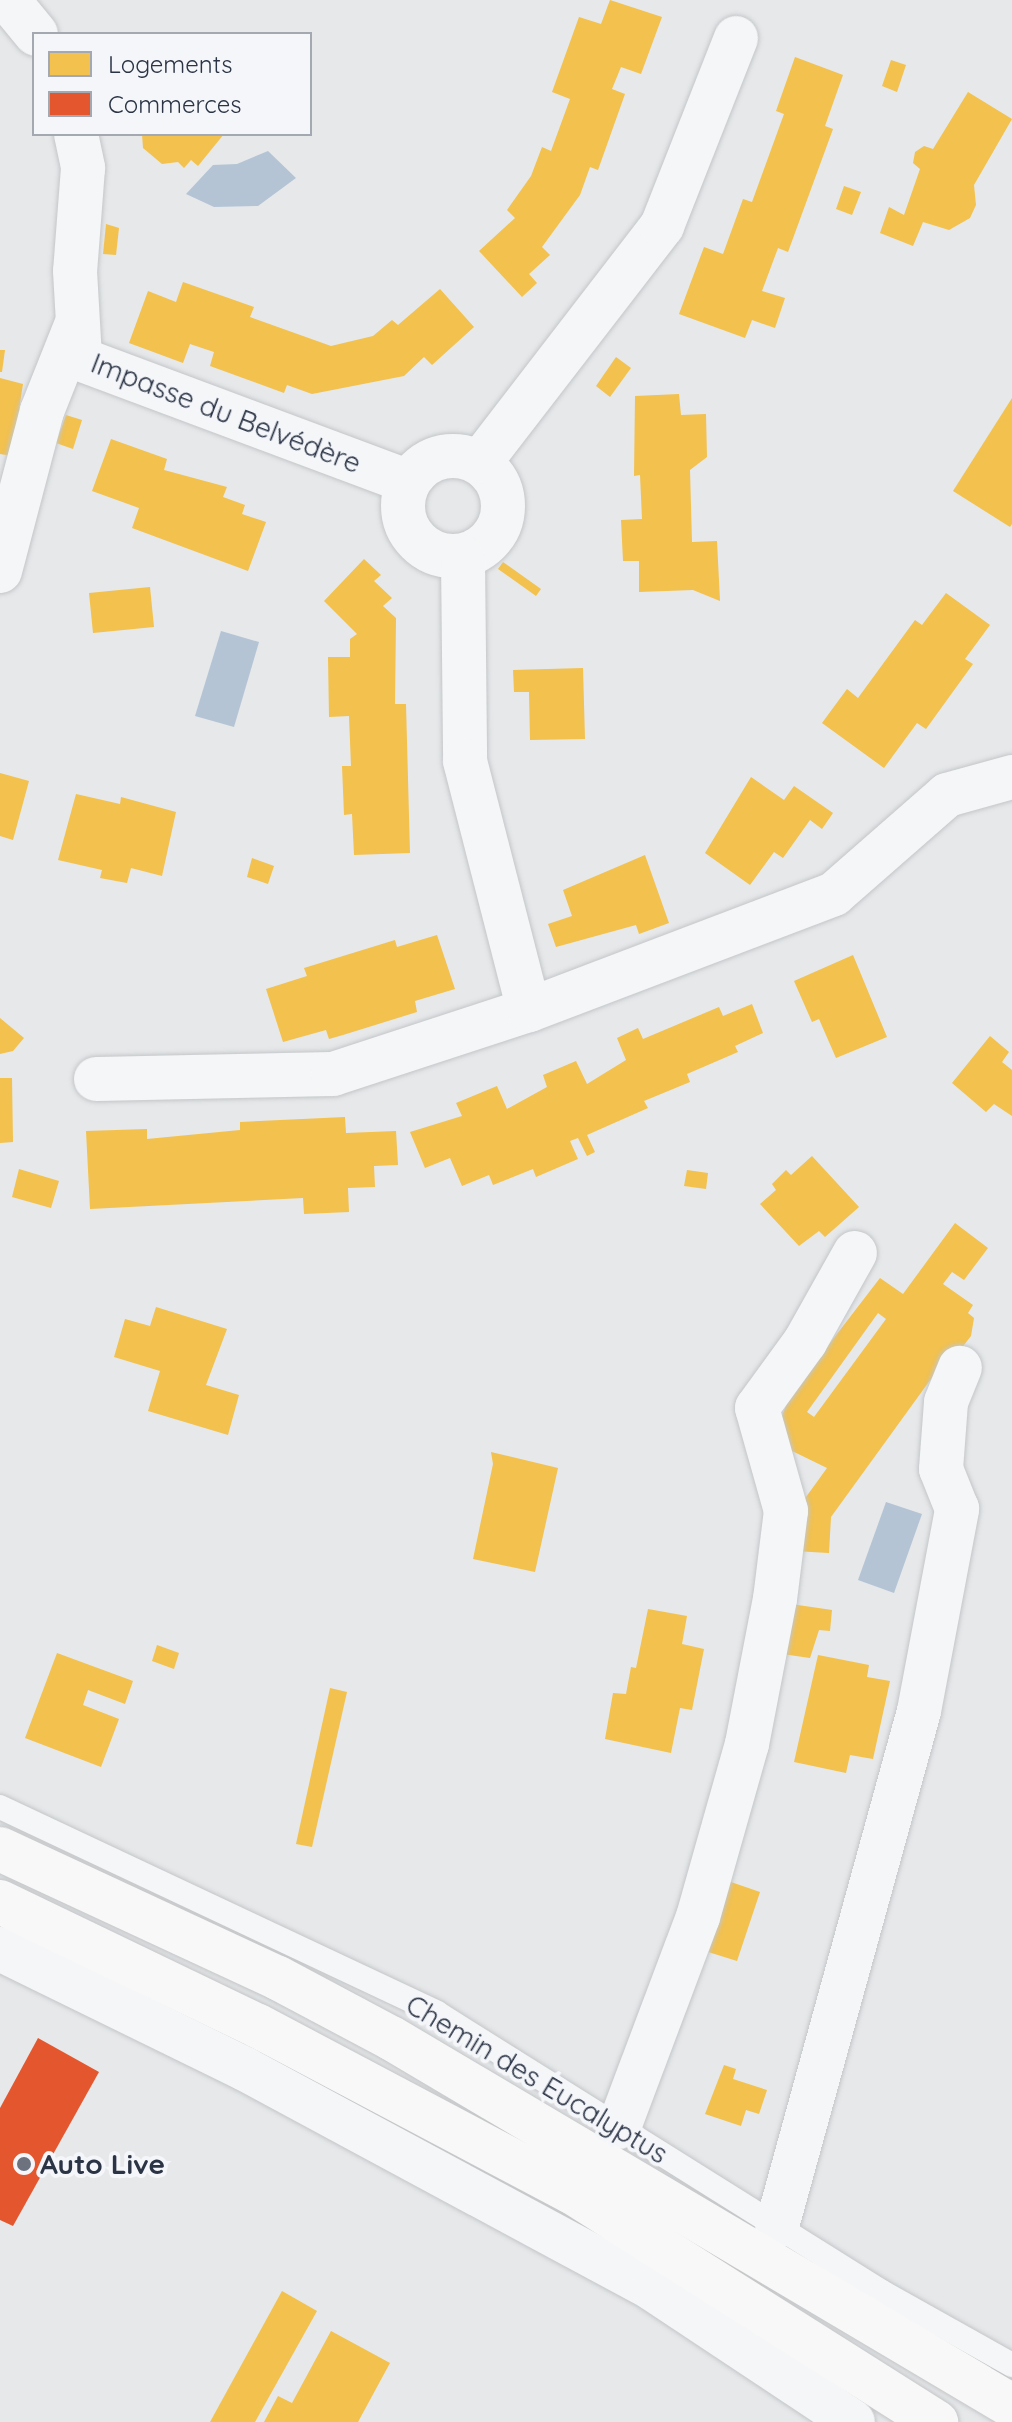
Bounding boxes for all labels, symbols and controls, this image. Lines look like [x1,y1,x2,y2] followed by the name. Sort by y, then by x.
[32,32,312,136] legend
[108,49,233,79] text: Logements
[108,89,241,119] text: Commerces
[86,346,366,480] street label: Impasse du Belvédère
[400,1987,674,2171] street label: Chemin des Eucalyptus
[40,2147,165,2181] place label: Auto Live
[15,2155,33,2173] marker: Auto Live

